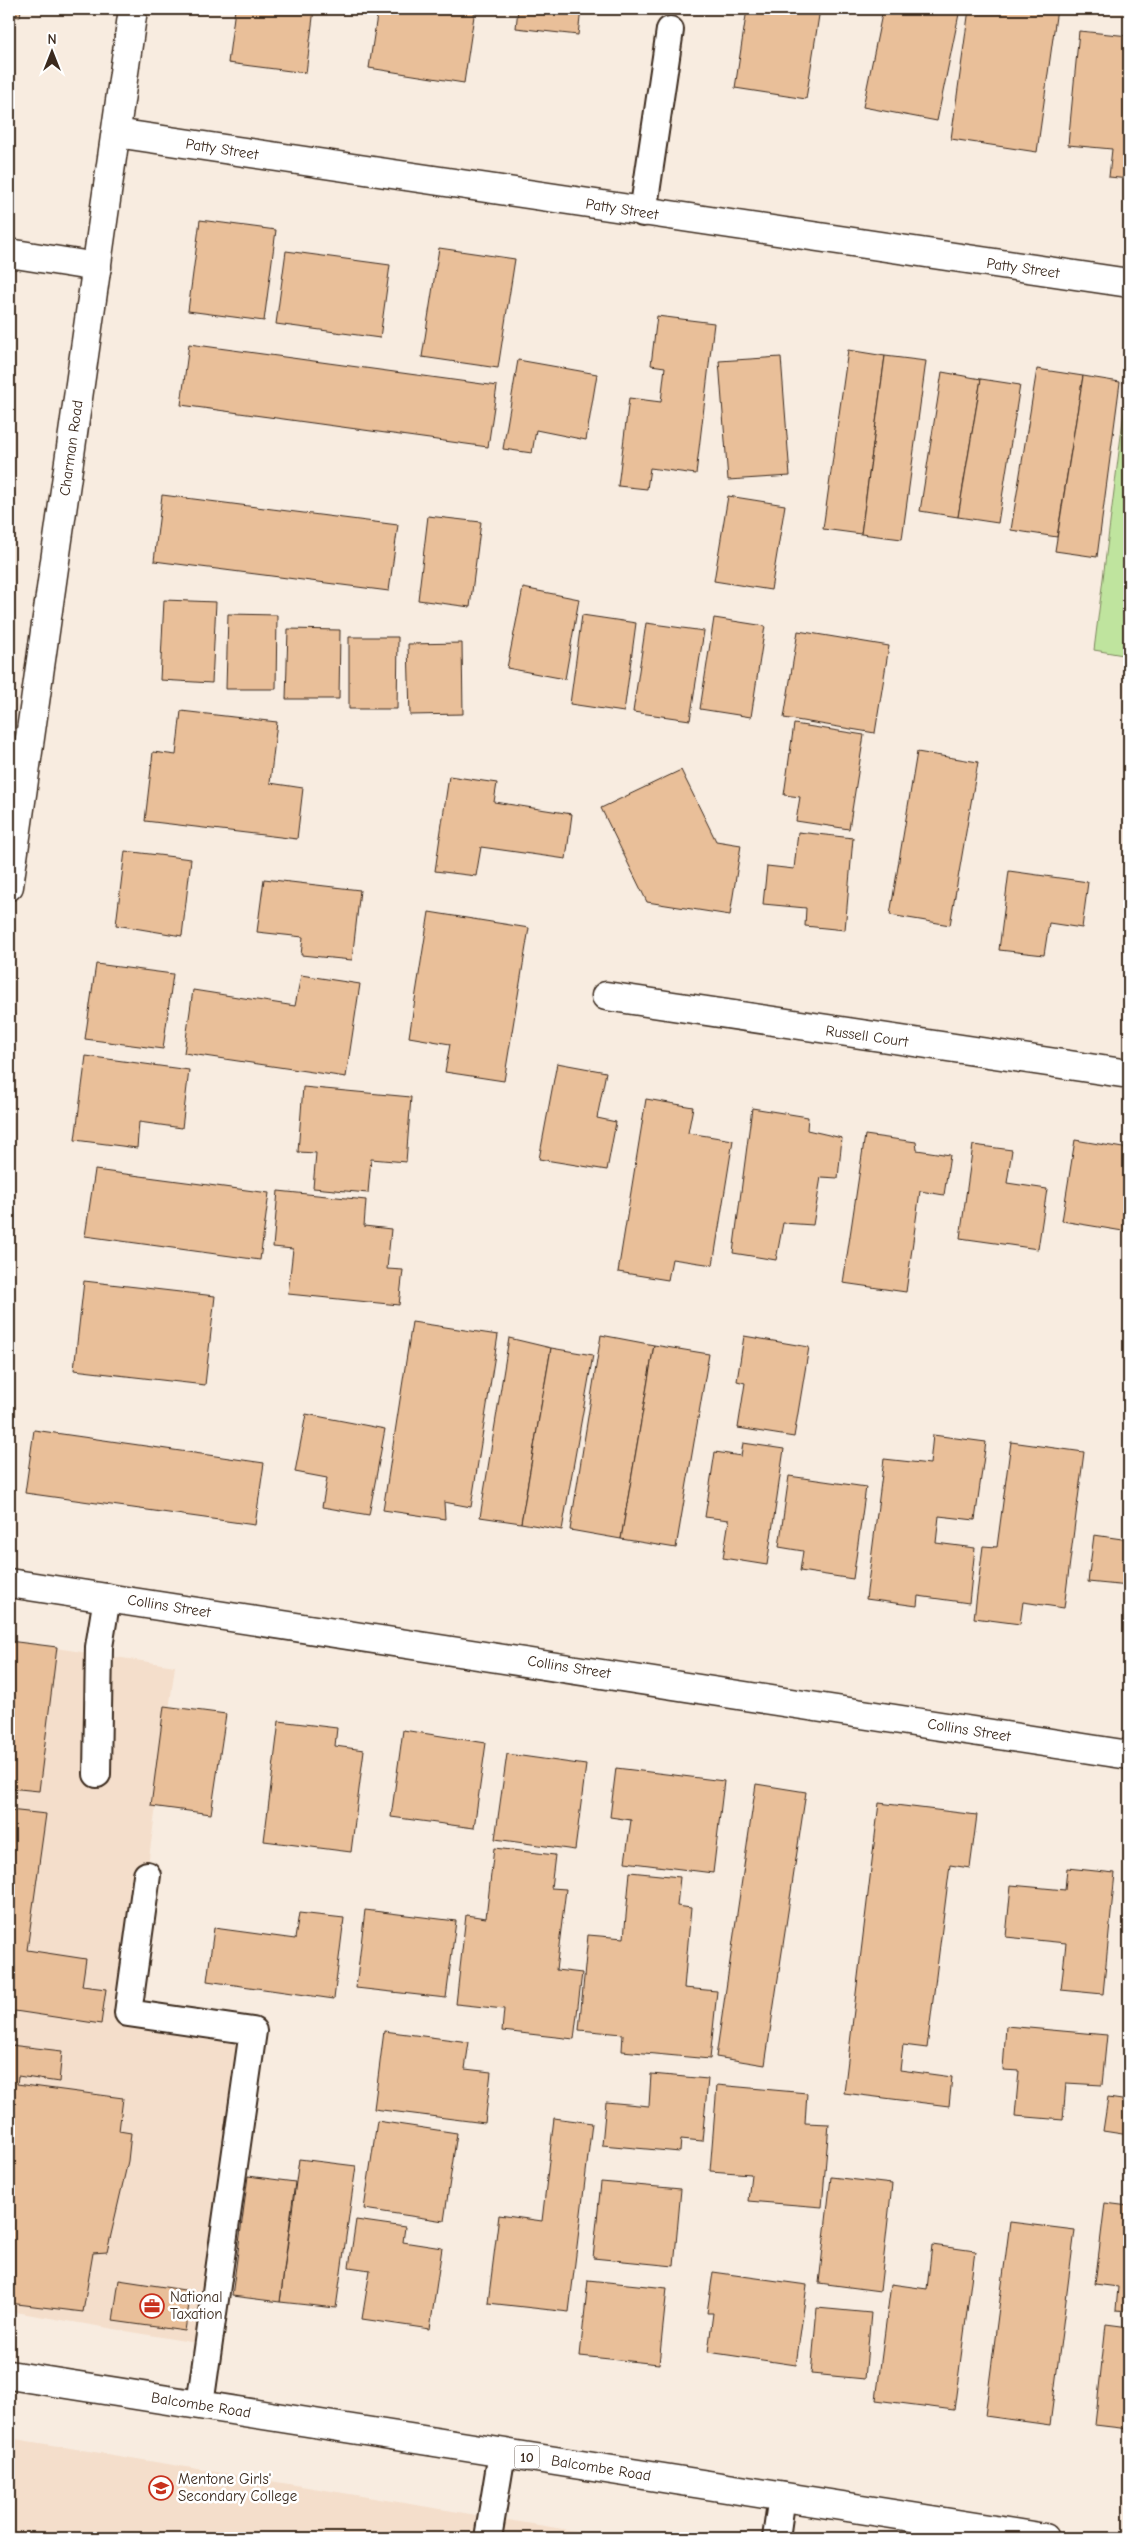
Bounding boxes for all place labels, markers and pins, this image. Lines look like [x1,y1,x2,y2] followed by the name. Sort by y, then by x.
[170,2288,223,2323] place label: National Taxation
[139,2293,165,2319] office icon: National Taxation
[178,2470,298,2505] place label: Mentone Girls' Secondary College
[148,2475,174,2501] school or university icon: Mentone Girls' Secondary College

